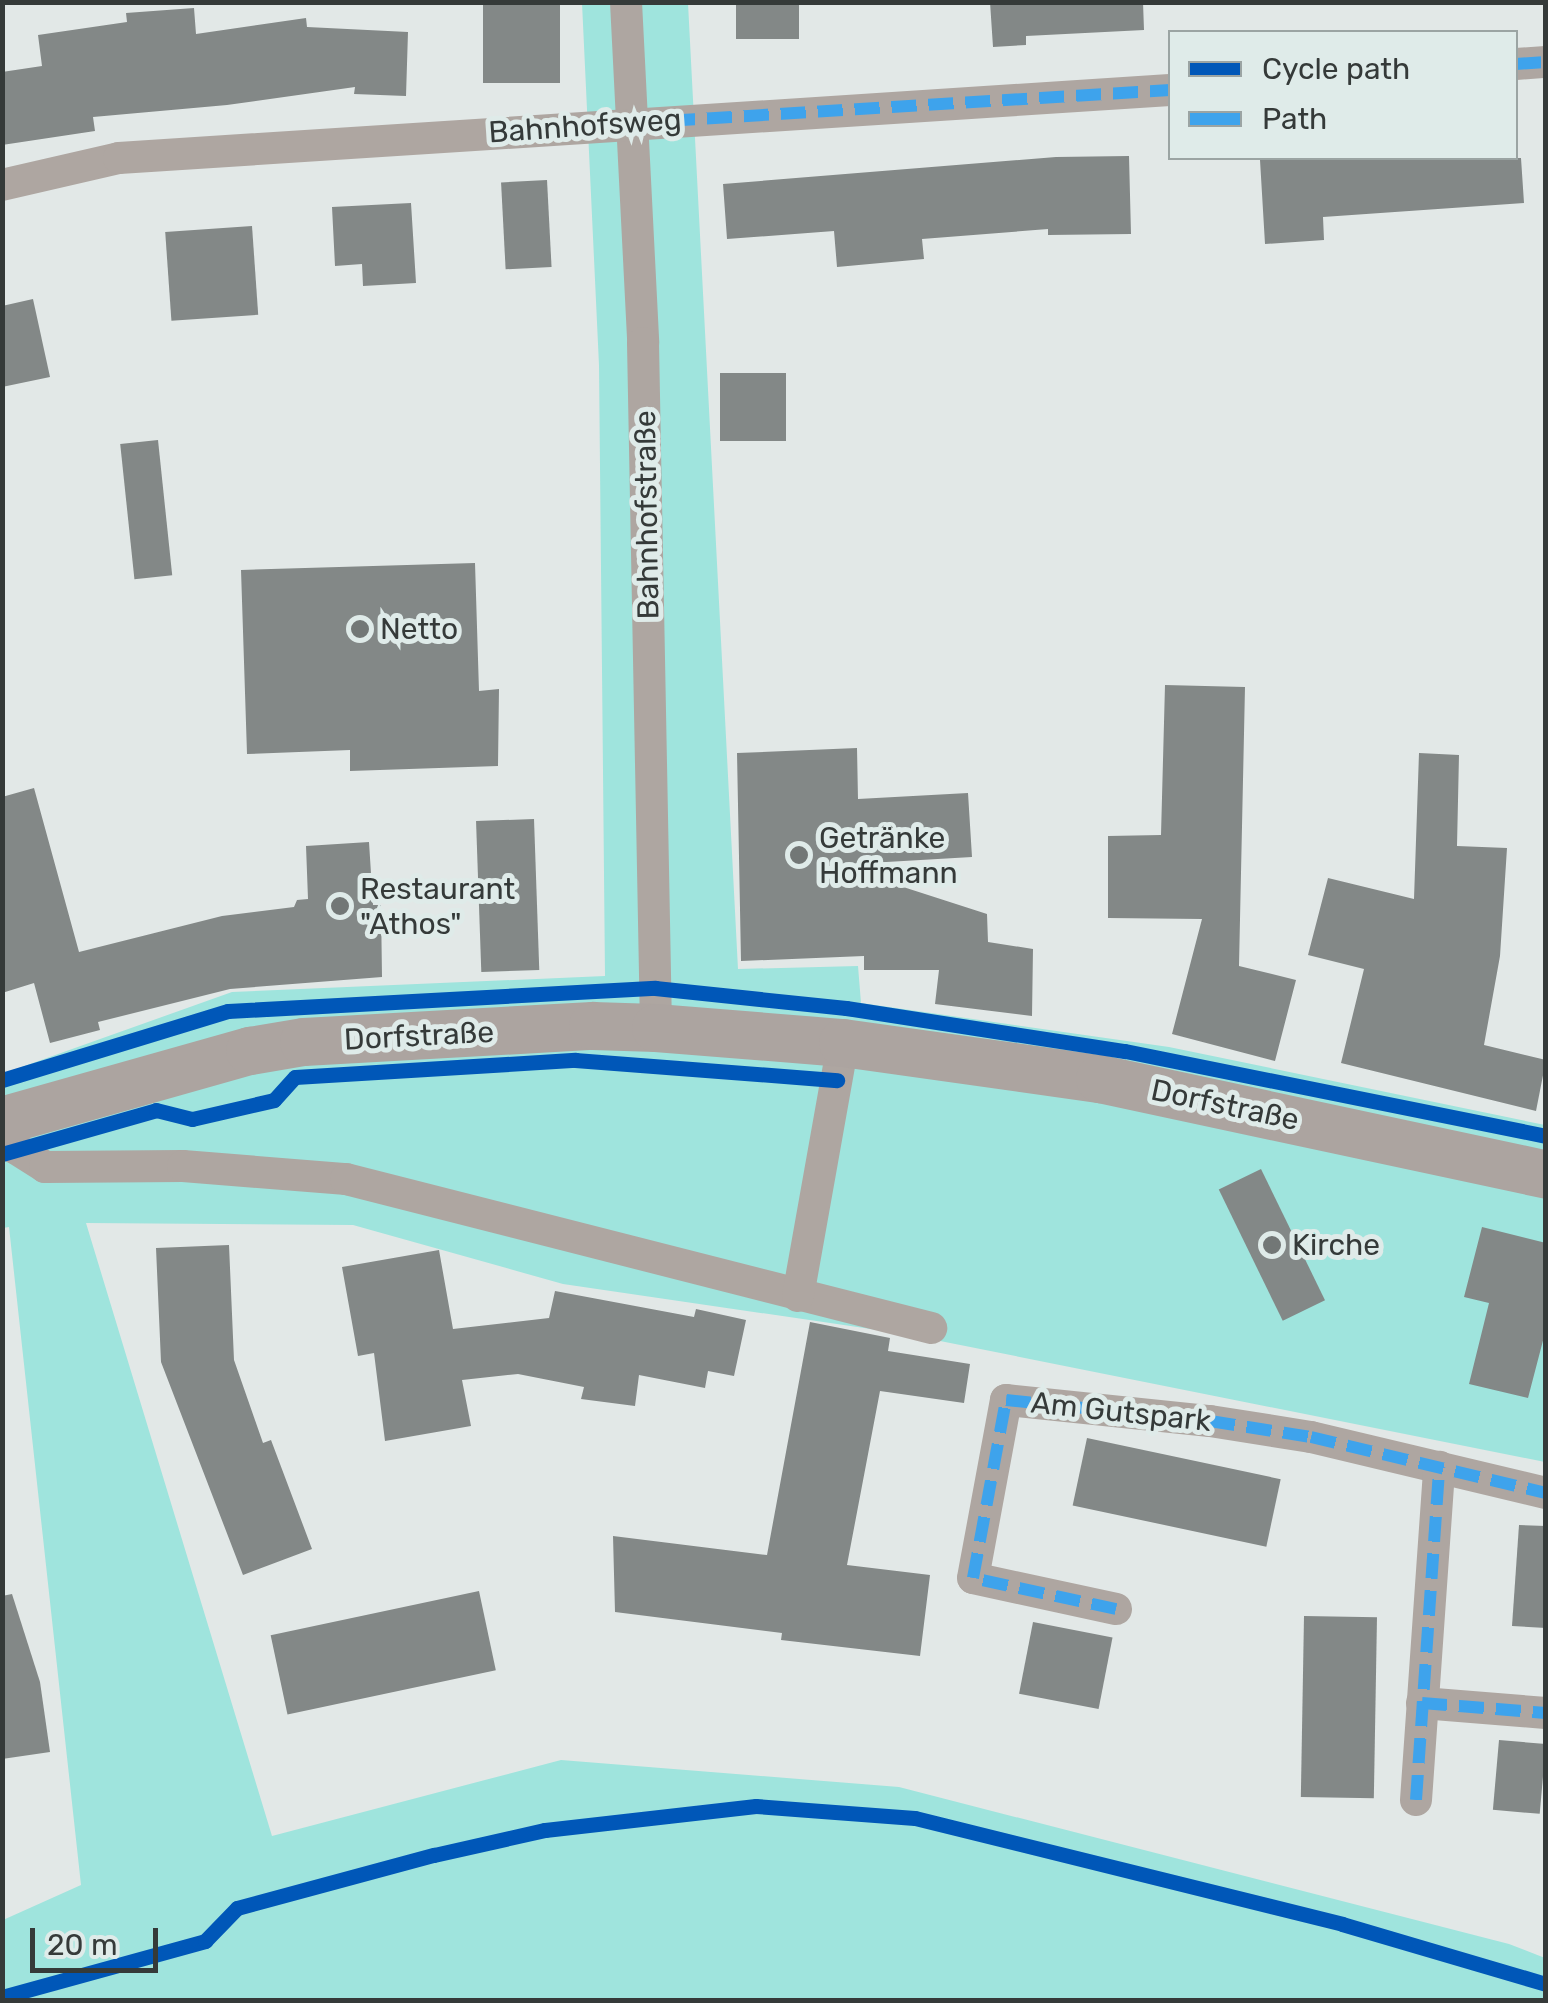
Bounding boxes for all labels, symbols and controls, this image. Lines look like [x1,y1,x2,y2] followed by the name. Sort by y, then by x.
[1168,30,1518,160] legend
[1262,51,1410,87] text: Cycle path
[487,101,683,151] street label: Bahnhofsweg
[1262,101,1327,137] text: Path
[627,410,667,620] street label: Bahnhofstraße
[380,611,458,647] place label: Netto
[349,618,371,640] marker: Netto
[819,820,958,890] place label: Getränke Hoffmann
[788,844,810,866] marker: Getränke Hoffmann
[360,871,515,942] place label: Restaurant "Athos"
[329,895,351,917] marker: Restaurant "Athos"
[343,1014,495,1058] street label: Dorfstraße
[1148,1072,1302,1138] street label: Dorfstraße
[1292,1227,1380,1263] place label: Kirche
[1261,1234,1283,1256] marker: Kirche
[1029,1385,1213,1439] street label: Am Gutspark
[35,1908,162,1970] scale bar
[47,1927,118,1963] text: 20 m

